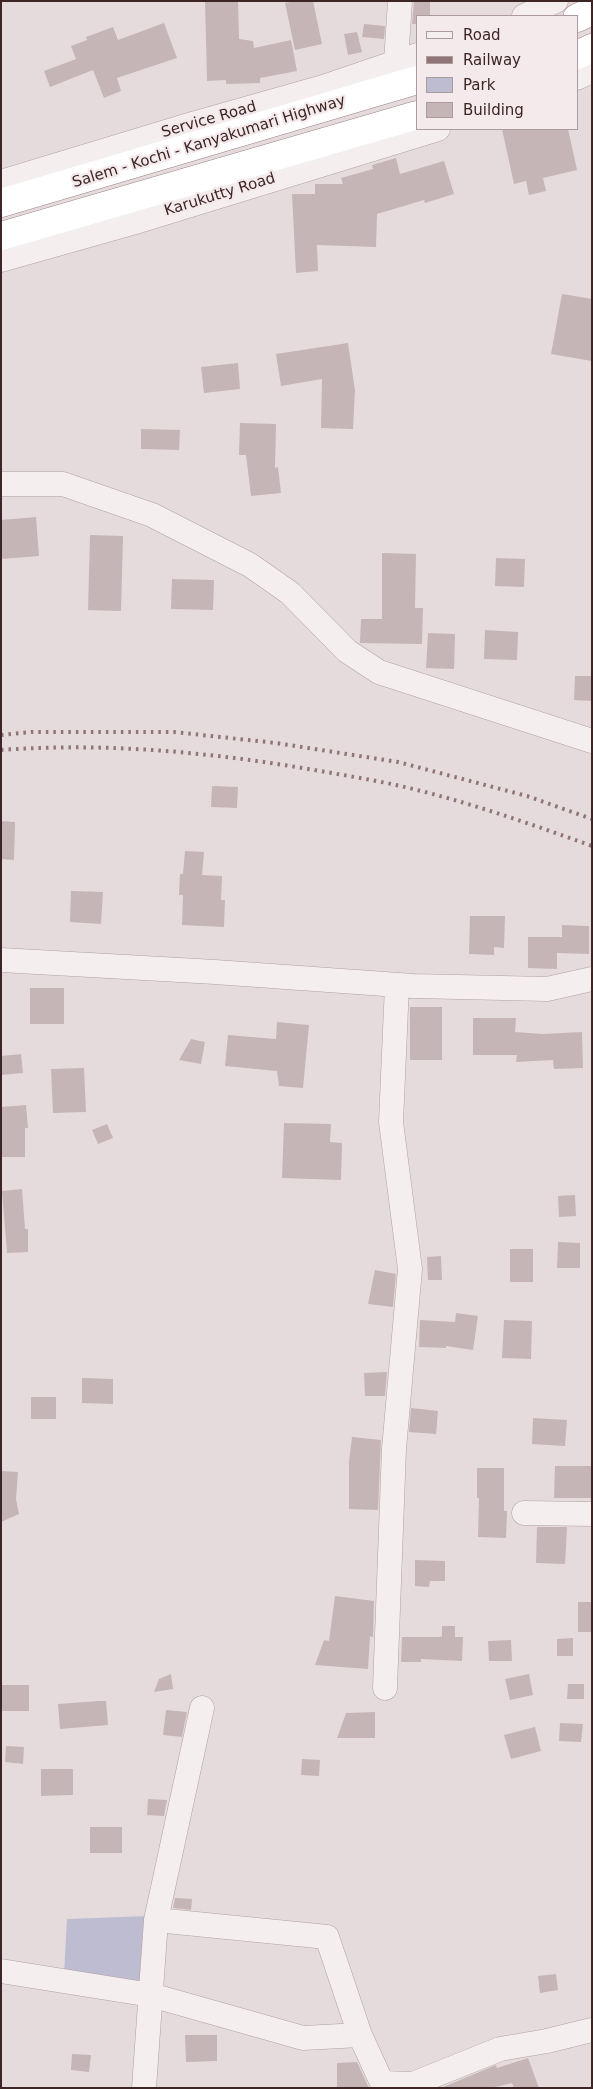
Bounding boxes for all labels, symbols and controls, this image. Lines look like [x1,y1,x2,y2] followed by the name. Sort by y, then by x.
[416,15,578,130] legend
[463,26,501,44] text: Road
[463,51,521,69] text: Railway
[463,76,495,94] text: Park
[70,92,348,192] street label: Salem - Kochi - Kanyakumari Highway
[159,98,259,142] street label: Service Road
[463,101,524,119] text: Building
[162,170,278,220] street label: Karukutty Road

